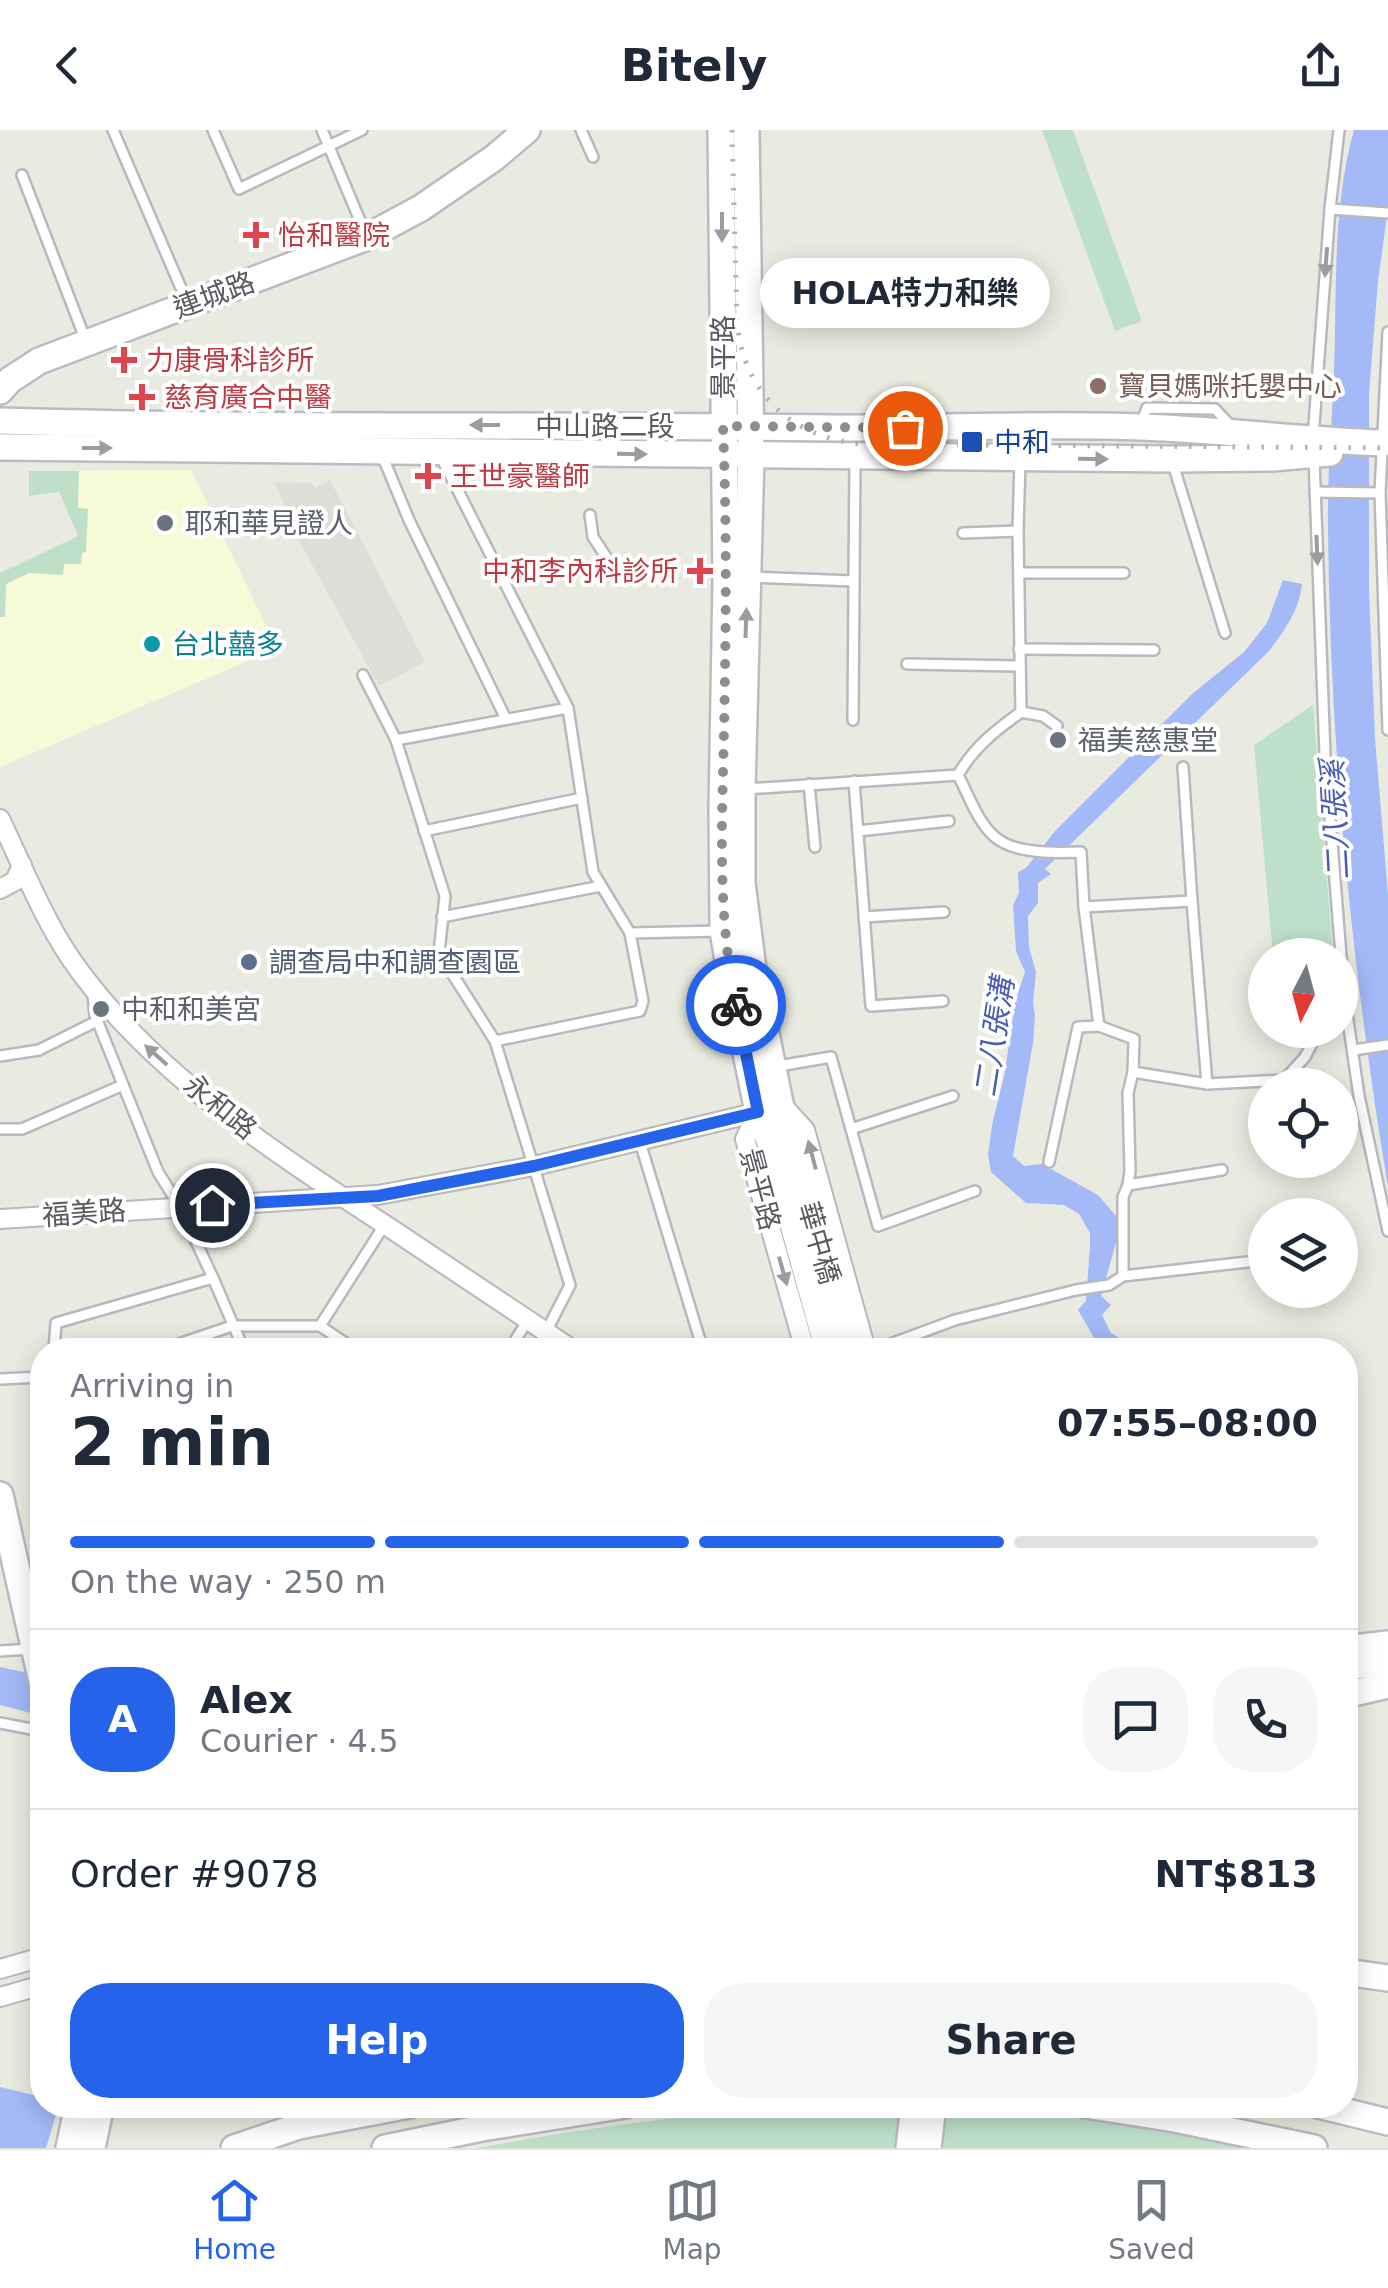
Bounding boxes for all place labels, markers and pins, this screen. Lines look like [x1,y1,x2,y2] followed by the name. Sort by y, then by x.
[278,219,390,252] place label: 怡和醫院
[243,222,269,248] marker: 怡和醫院
[760,258,1050,328] callout: HOLA特力和樂
[146,344,314,377] place label: 力康骨科診所
[111,347,137,373] marker: 力康骨科診所
[1118,370,1342,403] place label: 寶貝媽咪托嬰中心
[1087,375,1109,397] marker: 寶貝媽咪托嬰中心
[164,381,332,414] place label: 慈育廣合中醫
[129,384,155,410] marker: 慈育廣合中醫
[863,386,948,471] pin
[994,426,1050,459] place label: 中和
[959,429,985,455] marker: 中和
[450,460,590,493] place label: 王世豪醫師
[415,463,441,489] marker: 王世豪醫師
[185,507,353,540] place label: 耶和華見證人
[154,512,176,534] marker: 耶和華見證人
[482,555,678,588] place label: 中和李內科診所
[687,558,713,584] marker: 中和李內科診所
[172,628,284,661] place label: 台北囍多
[141,633,163,655] marker: 台北囍多
[1078,724,1218,757] place label: 福美慈惠堂
[1047,729,1069,751] marker: 福美慈惠堂
[269,946,521,979] place label: 調查局中和調查園區
[238,951,260,973] marker: 調查局中和調查園區
[121,993,261,1026] place label: 中和和美宮
[90,998,112,1020] marker: 中和和美宮
[170,1163,255,1248] pin

